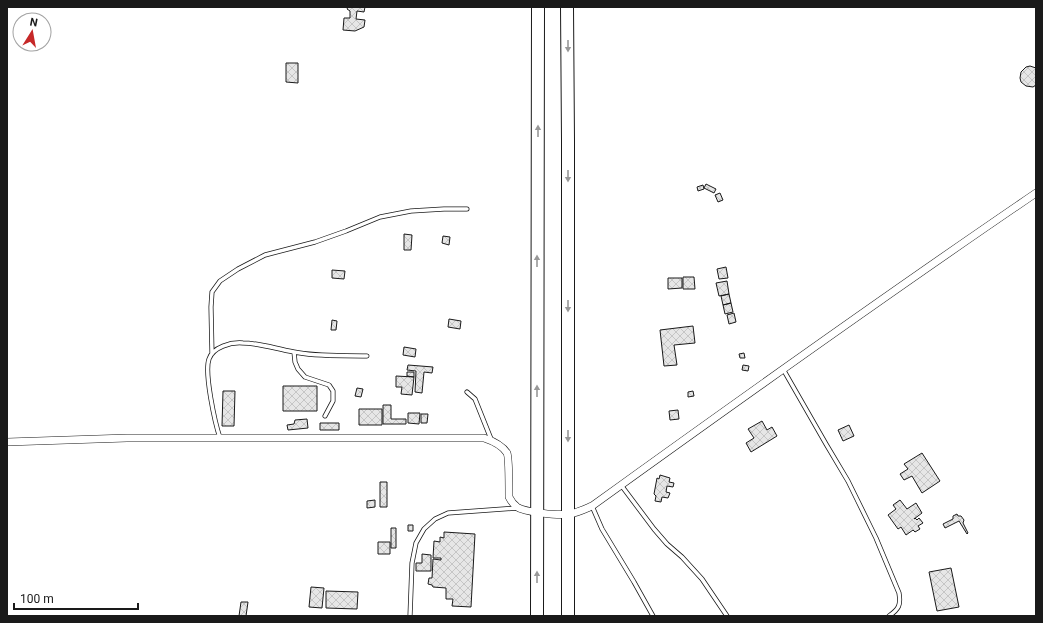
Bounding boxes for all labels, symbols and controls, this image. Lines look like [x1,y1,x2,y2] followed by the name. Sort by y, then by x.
[12,12,52,52] north arrow
[29,16,39,30] text: N
[565,40,571,53] one-way arrow
[534,125,541,137] one-way arrow
[565,170,571,183] one-way arrow
[534,254,540,267] one-way arrow
[565,300,571,313] one-way arrow
[534,384,540,397] one-way arrow
[565,430,571,443] one-way arrow
[534,570,540,583] one-way arrow
[14,585,138,611] scale bar
[20,592,54,606] text: 100 m

